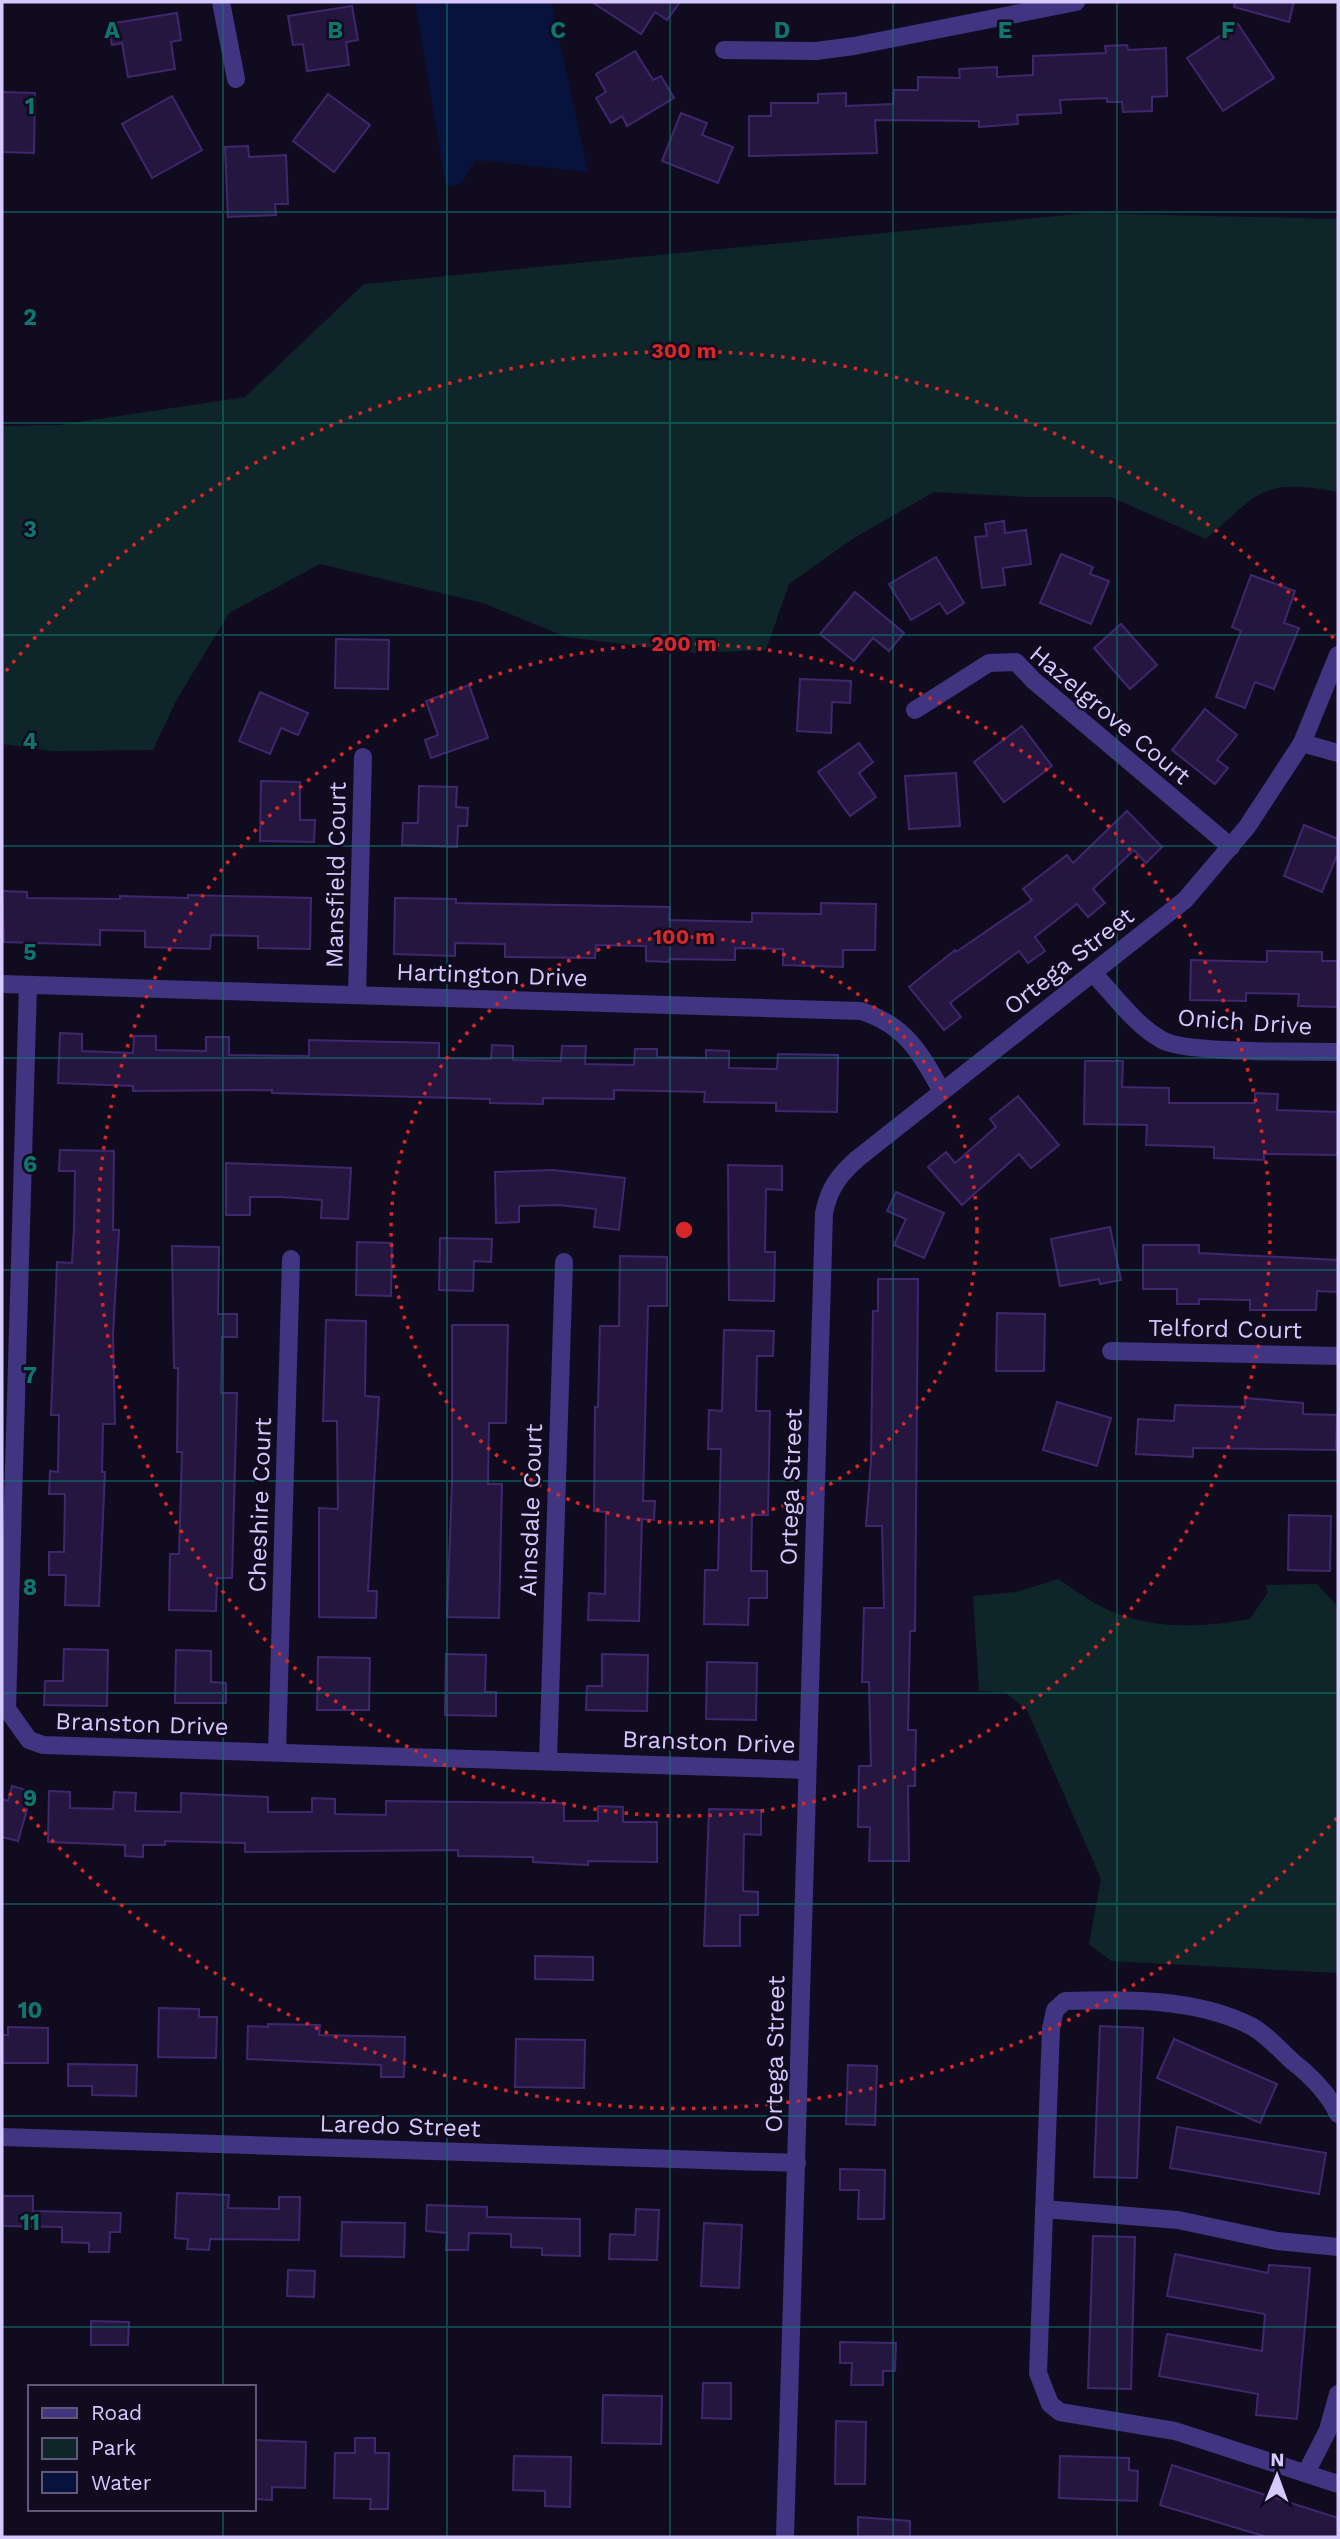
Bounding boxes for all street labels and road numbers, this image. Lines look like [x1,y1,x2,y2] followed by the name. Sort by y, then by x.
[1024,640,1196,790] street label: Hazelgrove Court
[320,782,352,968] street label: Mansfield Court
[999,902,1139,1020] street label: Ortega Street
[396,958,588,992] street label: Hartington Drive
[1177,1003,1313,1041] street label: Onich Drive
[1148,1314,1302,1344] street label: Telford Court
[774,1408,808,1566] street label: Ortega Street
[243,1417,277,1593] street label: Cheshire Court
[514,1423,548,1597] street label: Ainsdale Court
[55,1707,229,1741] street label: Branston Drive
[622,1725,796,1759] street label: Branston Drive
[760,1975,790,2133] street label: Ortega Street
[319,2109,481,2143] street label: Laredo Street

